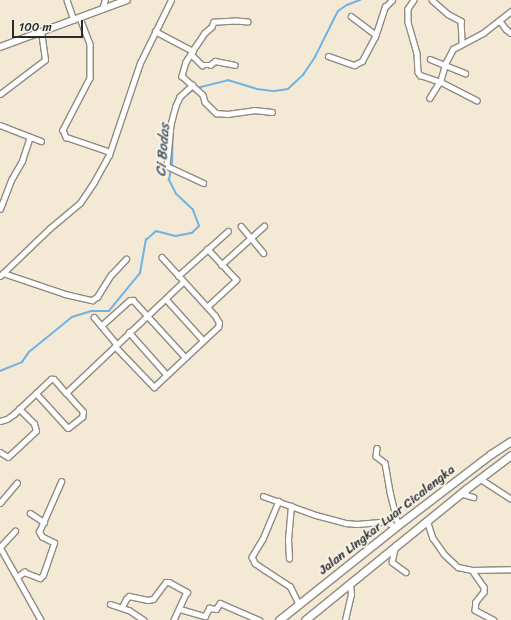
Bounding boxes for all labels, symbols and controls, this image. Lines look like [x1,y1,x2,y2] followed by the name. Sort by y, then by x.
[14,12,85,38] scale bar
[19,16,52,38] text: 100 m
[153,123,173,177] water label: Ci Bodas
[316,462,458,578] street label: Jalan Lingkar Luar Cicalengka

